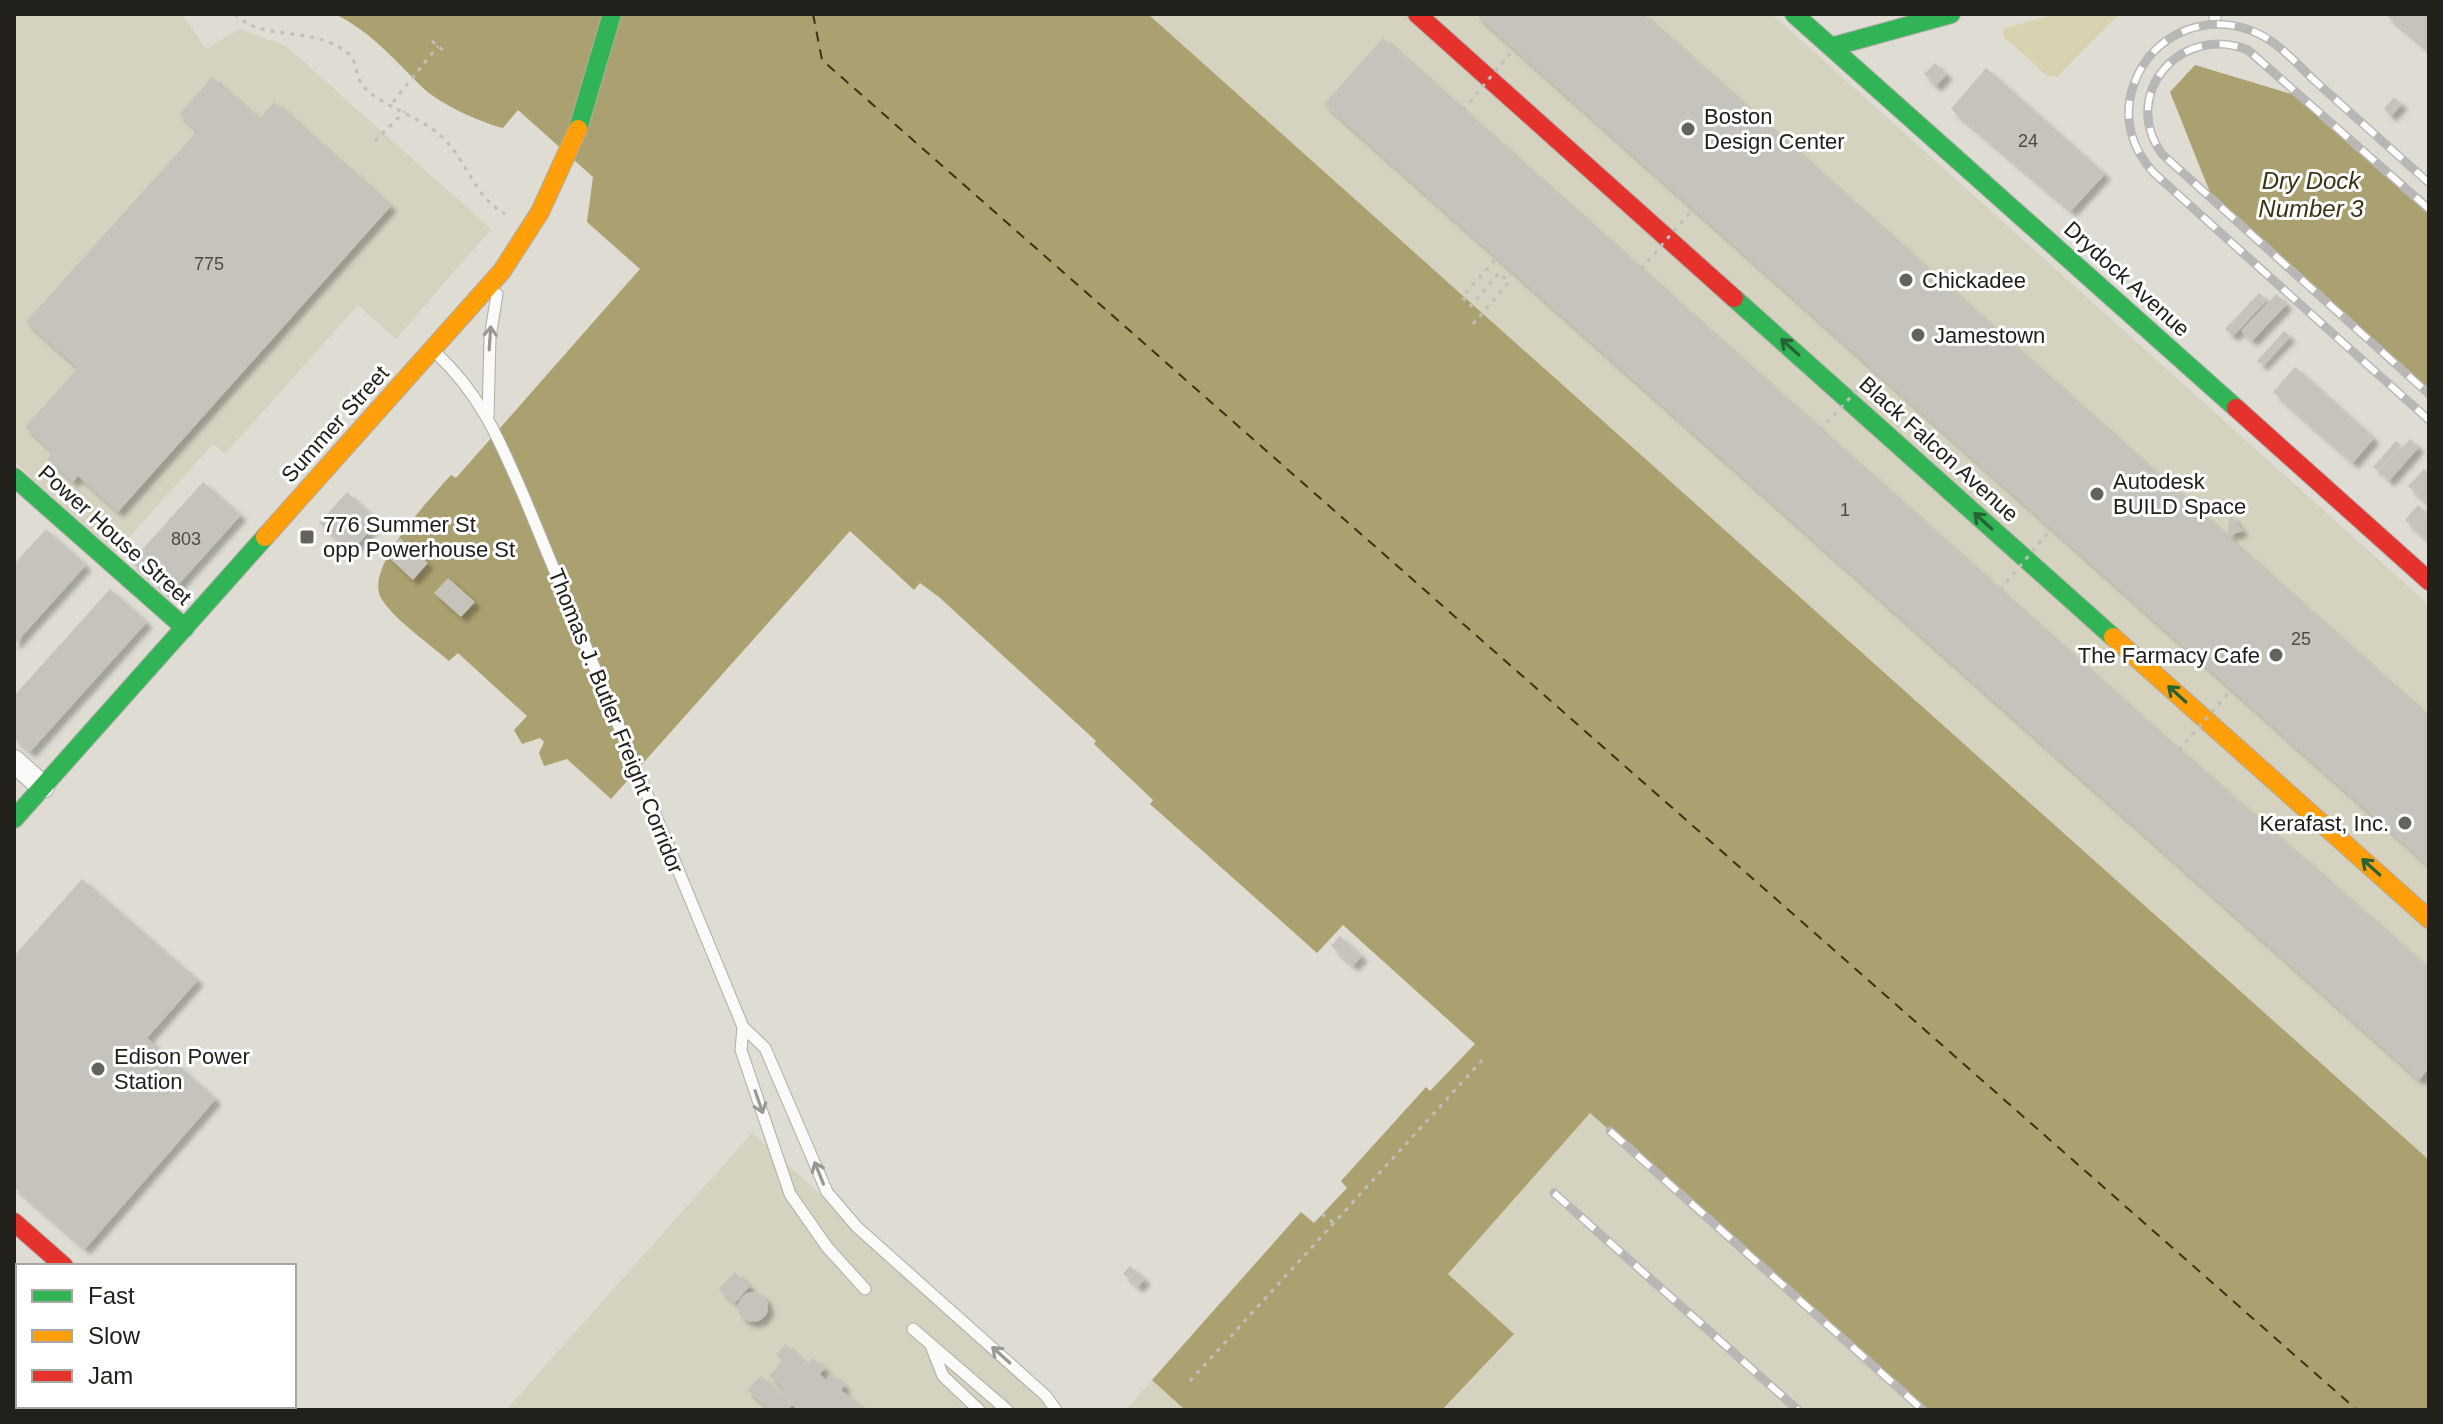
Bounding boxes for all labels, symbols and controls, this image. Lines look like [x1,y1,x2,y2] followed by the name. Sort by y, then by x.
[1704,104,1845,154] place label: Boston Design Center
[1679,120,1697,138] marker: Boston Design Center
[2018,131,2038,151] house number: 24
[2258,167,2364,222] water label: Dry Dock Number 3
[2059,216,2195,342] street label: Drydock Avenue
[194,254,224,274] house number: 775
[1922,268,2026,293] place label: Chickadee
[1897,271,1915,289] marker: Chickadee
[1934,323,2045,348] place label: Jamestown
[483,325,498,352] one-way arrow
[1909,326,1927,344] marker: Jamestown
[1780,338,1800,356] one-way arrow
[276,361,394,487] street label: Summer Street
[1854,371,2024,527] street label: Black Falcon Avenue
[33,460,197,610] street label: Power House Street
[2113,469,2246,519] place label: Autodesk BUILD Space
[2088,485,2106,503] marker: Autodesk BUILD Space
[1840,500,1850,520] house number: 1
[323,512,515,562] place label: 776 Summer St opp Powerhouse St
[1974,512,1994,530] one-way arrow
[298,528,316,546] marker: 776 Summer St opp Powerhouse St
[171,529,201,549] house number: 803
[543,565,689,877] street label: Thomas J. Butler Freight Corridor
[2291,629,2311,649] house number: 25
[2078,643,2260,668] place label: The Farmacy Cafe
[2267,646,2285,664] marker: The Farmacy Cafe
[2167,685,2188,704] one-way arrow
[2259,811,2389,836] place label: Kerafast, Inc.
[2396,814,2414,832] marker: Kerafast, Inc.
[2361,859,2381,877] one-way arrow
[114,1044,250,1094] place label: Edison Power Station
[89,1060,107,1078] marker: Edison Power Station
[752,1089,767,1114] one-way arrow
[811,1161,825,1185] one-way arrow
[16,1264,296,1408] legend
[88,1282,135,1309] text: Fast
[88,1322,141,1349] text: Slow
[991,1347,1011,1365] one-way arrow
[88,1362,133,1389] text: Jam

